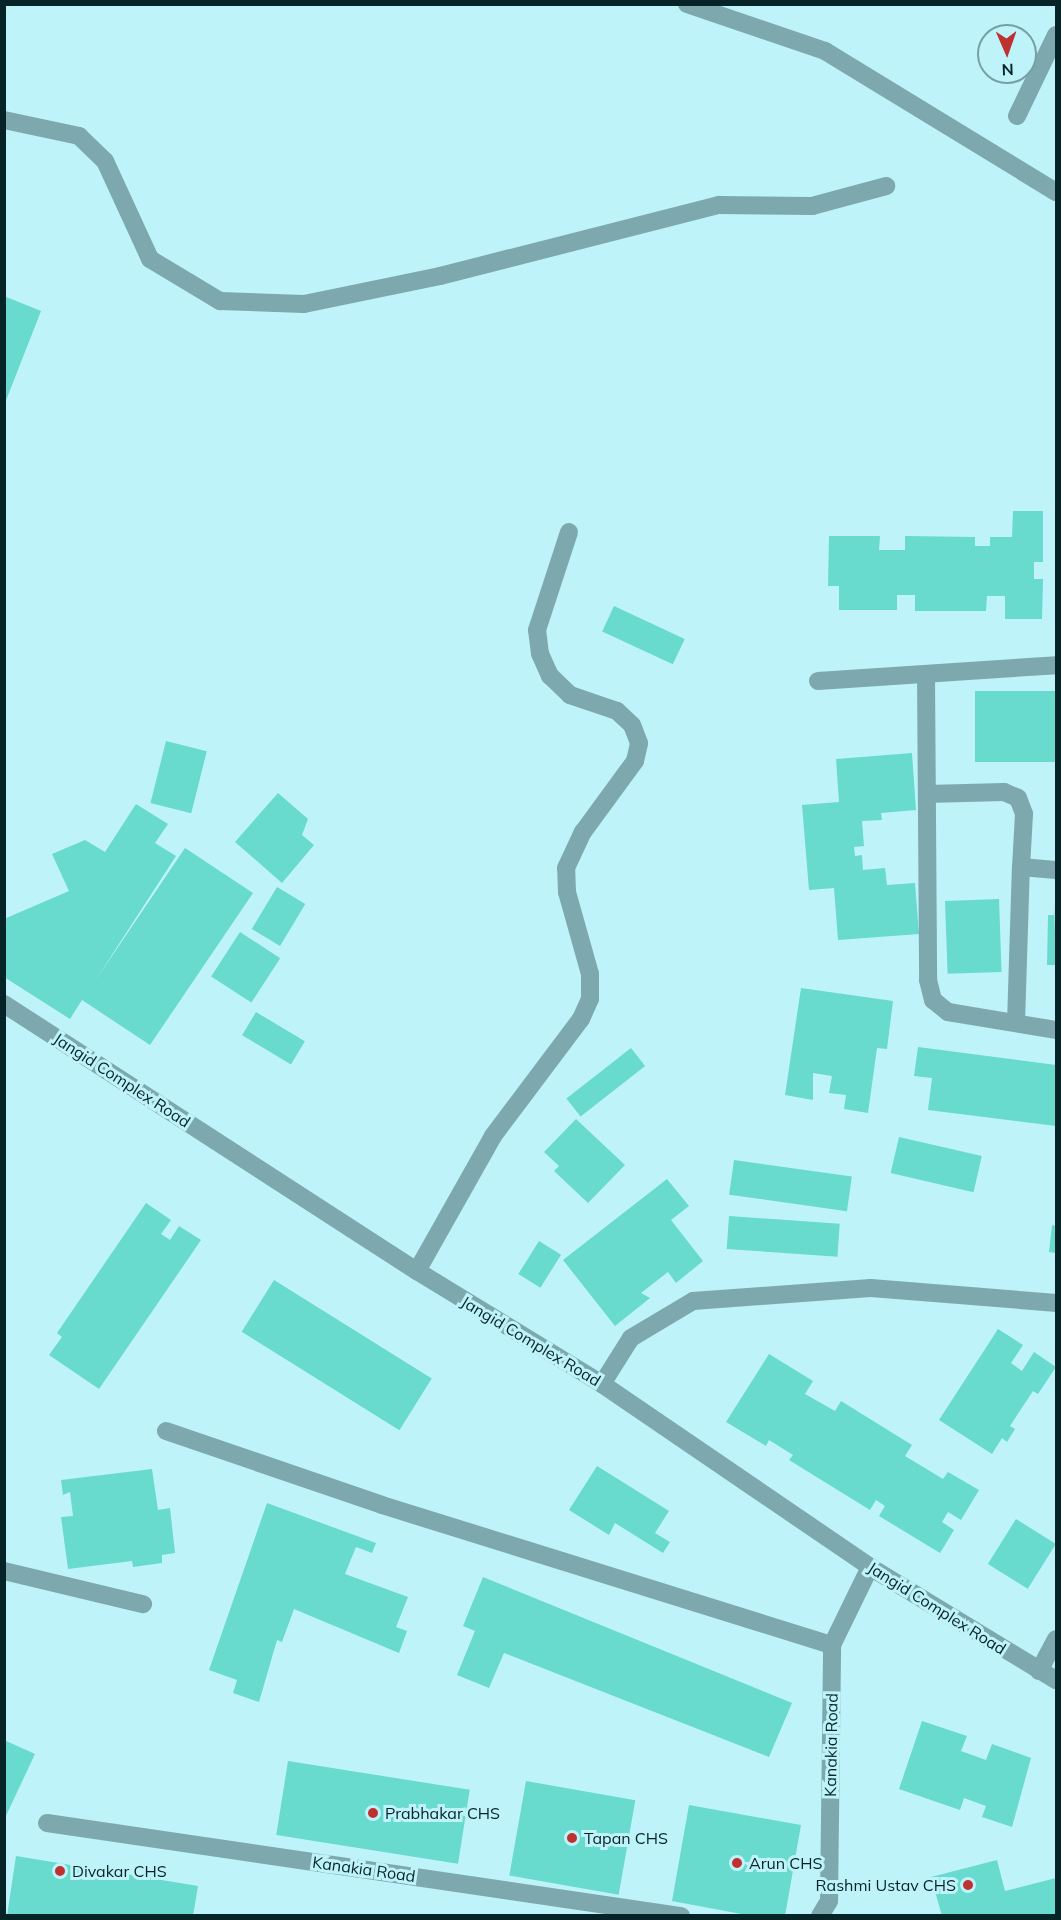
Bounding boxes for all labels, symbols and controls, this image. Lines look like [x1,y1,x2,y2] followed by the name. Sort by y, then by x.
[977,24,1037,84] north arrow
[1001,60,1014,80] text: N
[50,1029,194,1131] street label: Jangid Complex Road
[458,1292,604,1390] street label: Jangid Complex Road
[864,1558,1010,1658] street label: Jangid Complex Road
[820,1693,842,1797] street label: Kanakia Road
[385,1803,500,1823] place label: Prabhakar CHS
[366,1806,380,1820] marker: Prabhakar CHS
[584,1828,668,1848] place label: Tapan CHS
[565,1831,579,1845] marker: Tapan CHS
[311,1852,417,1886] street label: Kanakia Road
[749,1853,823,1873] place label: Arun CHS
[730,1856,744,1870] marker: Arun CHS
[72,1861,167,1881] place label: Divakar CHS
[53,1864,67,1878] marker: Divakar CHS
[816,1875,956,1895] place label: Rashmi Ustav CHS
[961,1878,975,1892] marker: Rashmi Ustav CHS

